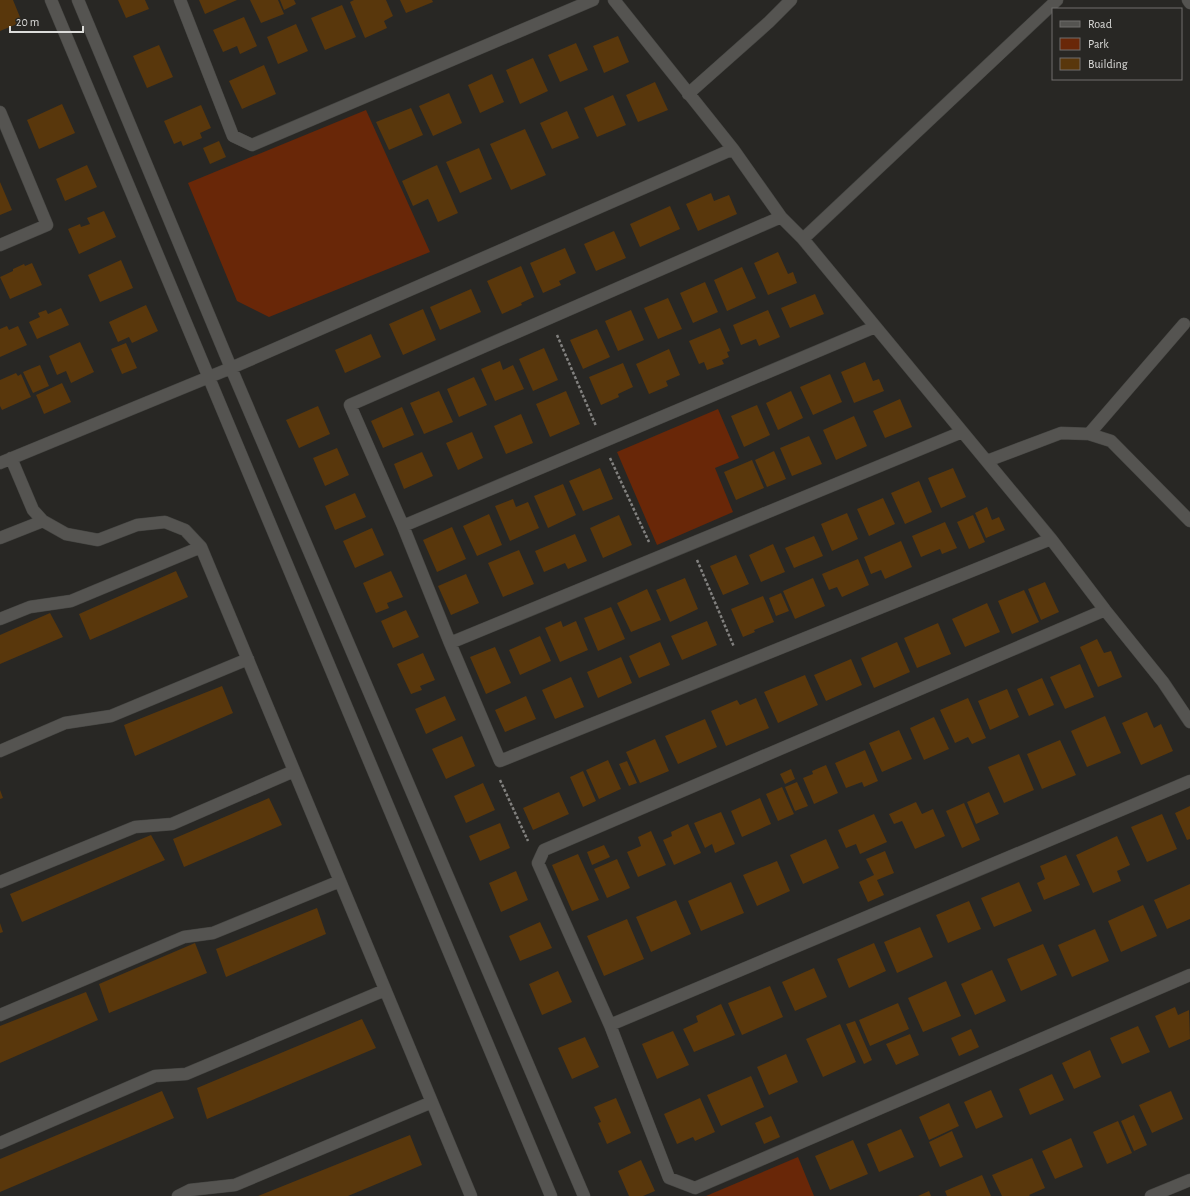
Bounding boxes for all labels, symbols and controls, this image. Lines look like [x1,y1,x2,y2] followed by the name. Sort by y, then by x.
[10,8,83,34] scale bar
[1052,8,1182,80] legend
[16,16,39,28] text: 20 m
[1088,18,1112,30] text: Road
[1088,38,1109,50] text: Park
[1088,58,1128,70] text: Building

